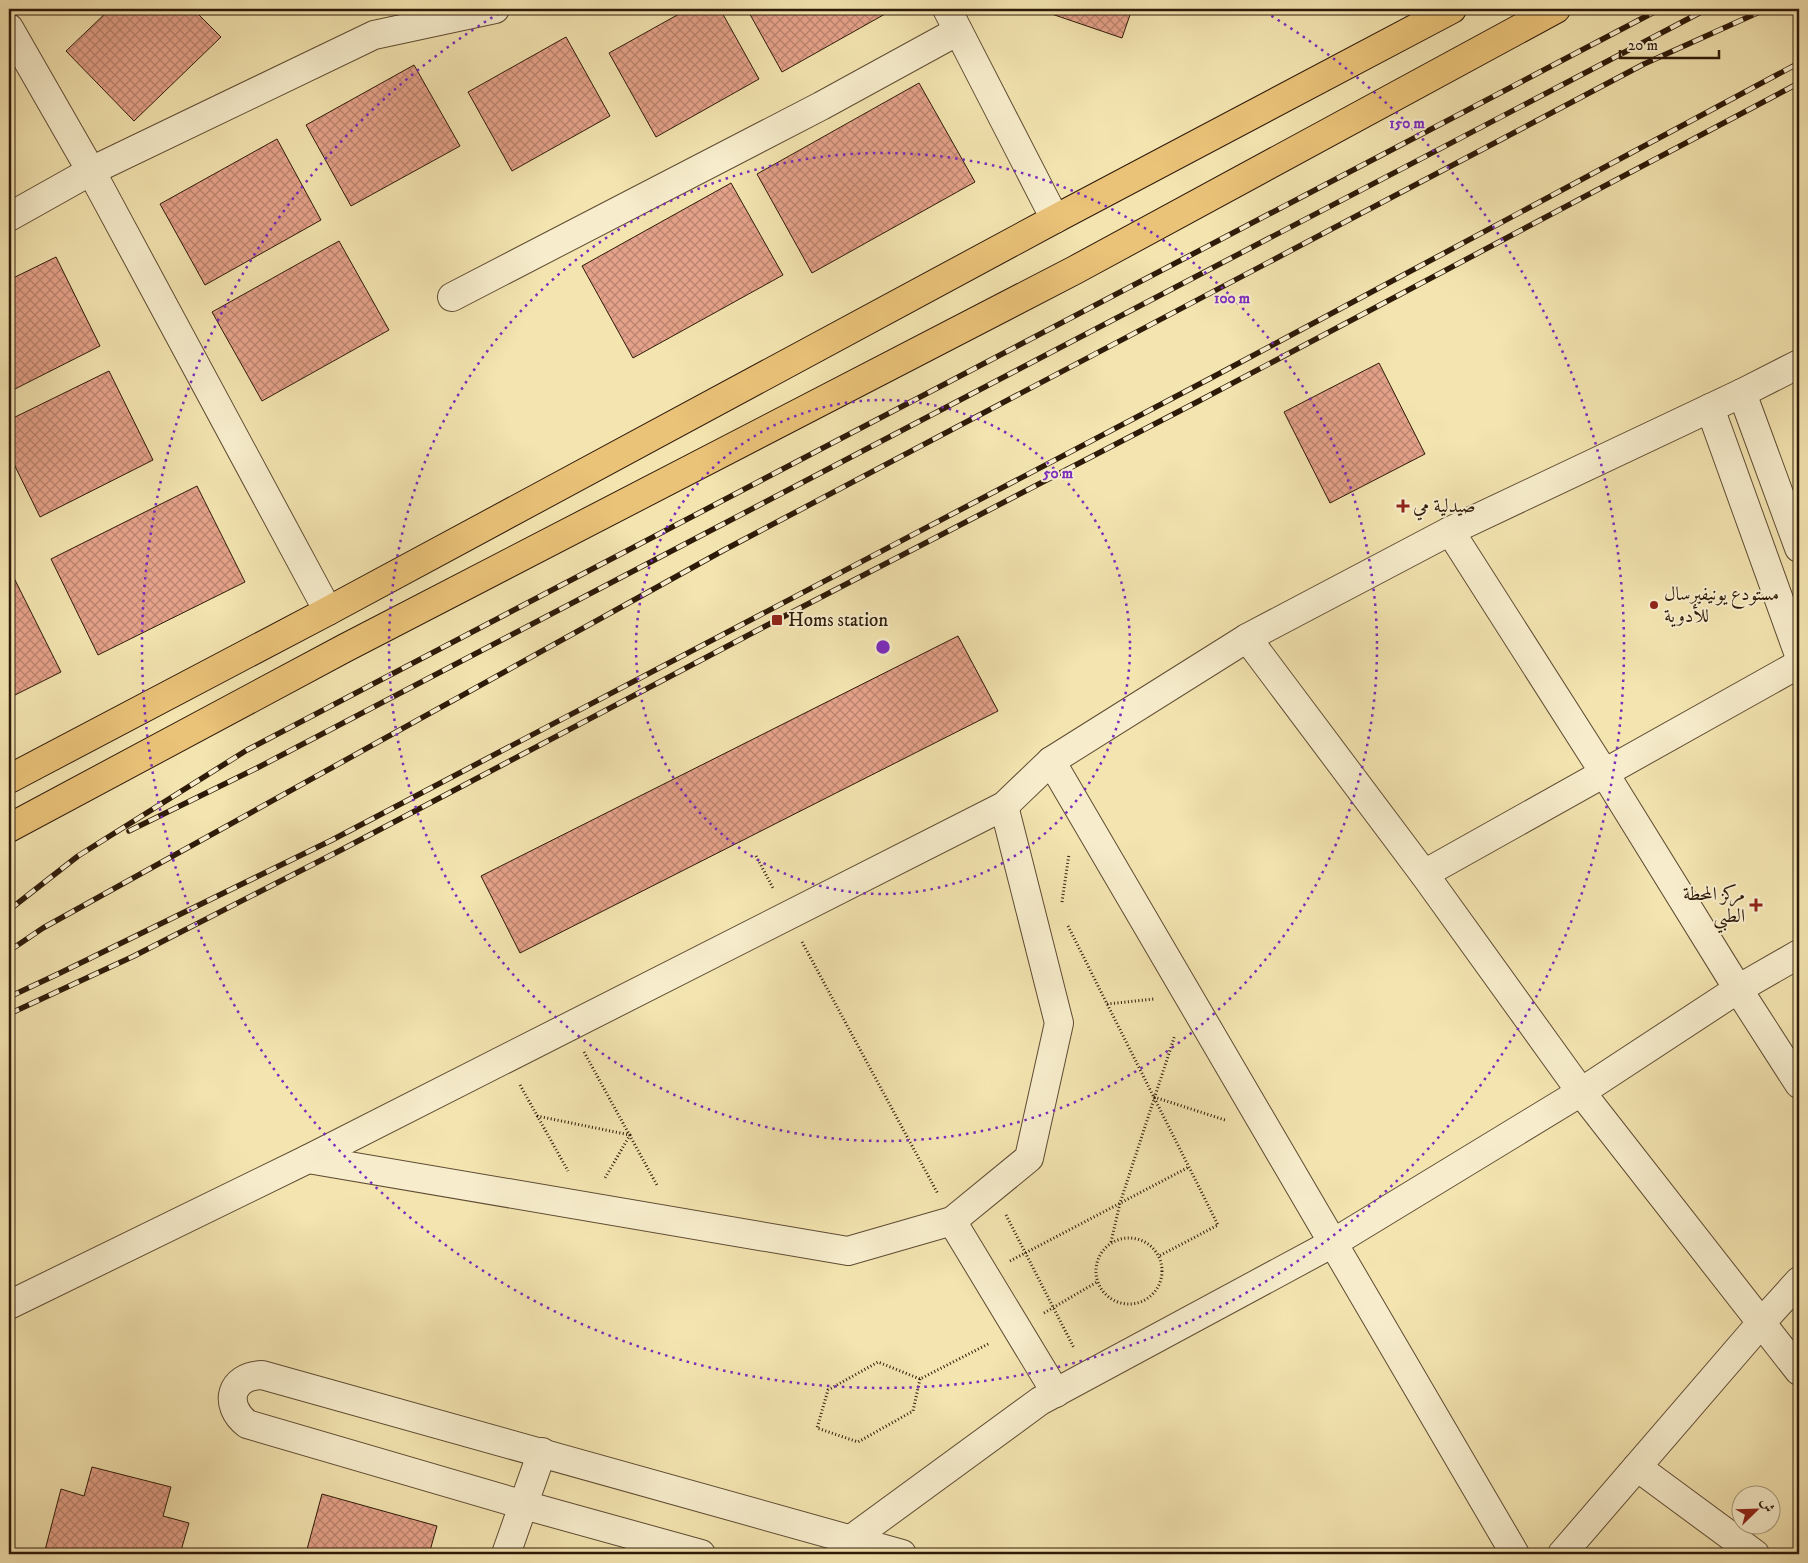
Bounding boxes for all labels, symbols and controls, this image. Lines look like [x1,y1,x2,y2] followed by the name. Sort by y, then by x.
[1620,28,1719,60] scale bar
[1628,36,1658,55] text: 20 m
[1389,114,1425,133] text: 150 m
[1214,289,1251,308] text: 100 m
[1042,464,1074,483] text: 50 m
[1413,495,1475,521] place label: صيدلية مي
[1397,500,1409,512] marker: صيدلية مي
[1664,583,1779,628] place label: مستودع يونيفيرسال للأدوية
[1648,599,1660,611] marker: مستودع يونيفيرسال للأدوية
[788,609,888,632] place label: Homs station
[770,613,784,627] marker: Homs station
[874,638,892,656] centre of rings
[1683,883,1745,934] place label: مركز المحطة الطبي
[1749,898,1763,912] marker: مركز المحطة الطبي
[1730,1486,1780,1536] north arrow
[1756,1495,1778,1515] text: ش

